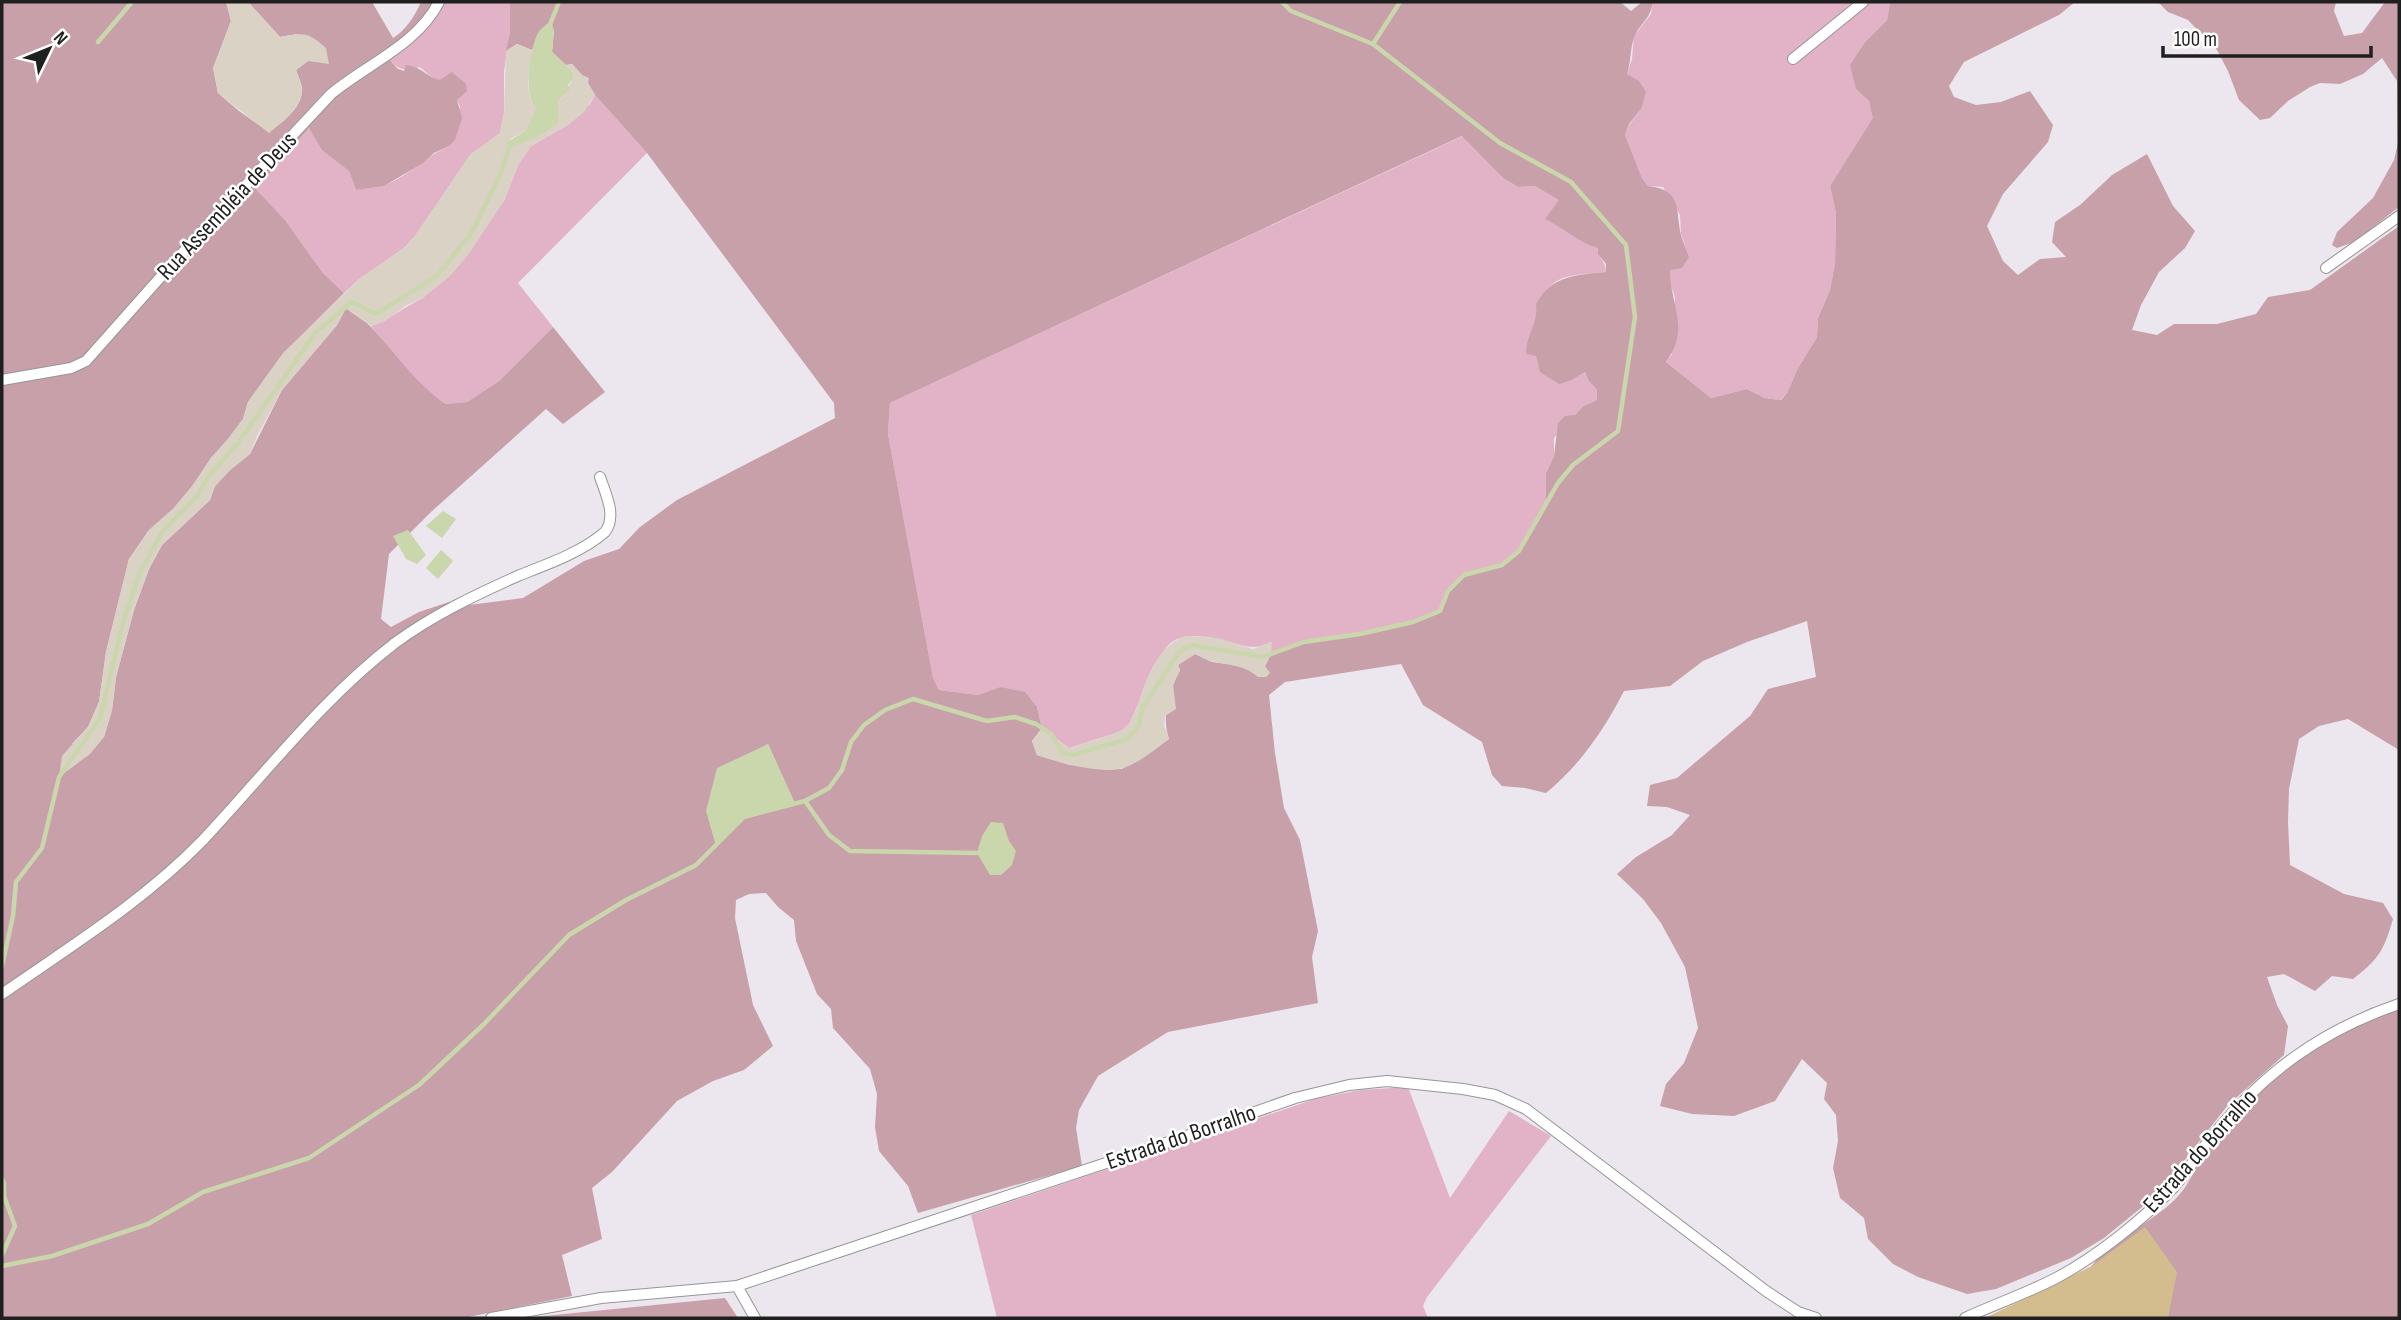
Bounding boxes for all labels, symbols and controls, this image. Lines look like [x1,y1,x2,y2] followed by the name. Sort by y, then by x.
[14,14,84,84] north arrow
[2163,14,2371,58] scale bar
[48,27,72,50] text: N
[2174,27,2217,52] text: 100 m
[151,126,303,286] street label: Rua Assembléia de Deus
[2137,1083,2263,1219] street label: Estrada do Borralho
[1102,1098,1260,1176] street label: Estrada do Borralho

